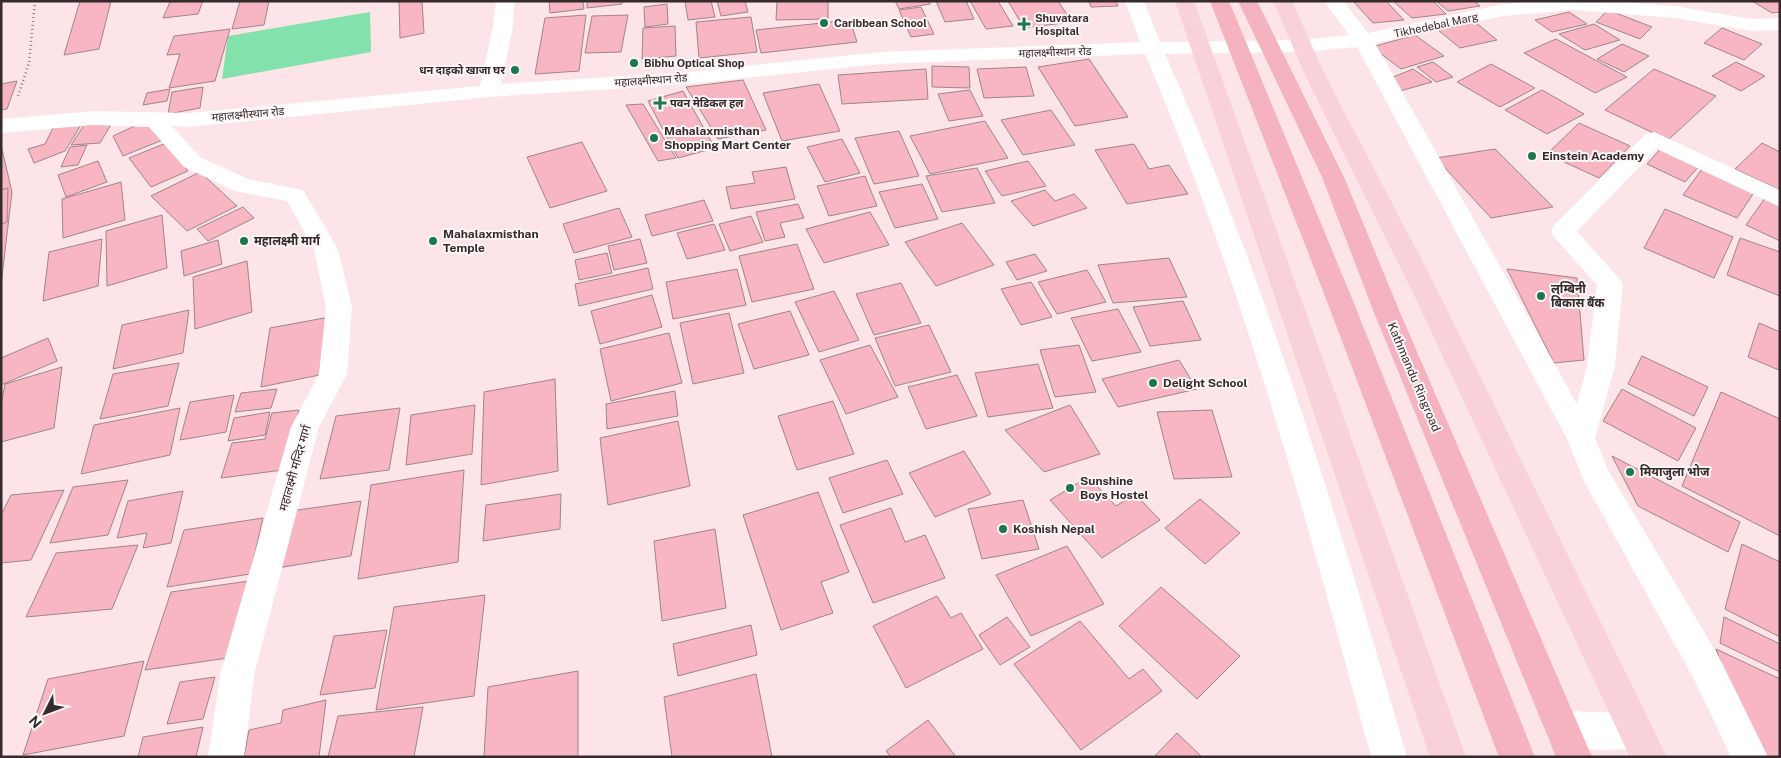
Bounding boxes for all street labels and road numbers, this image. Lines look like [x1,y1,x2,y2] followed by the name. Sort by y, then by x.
[1393,10,1480,40] street label: Tikhedebal Marg
[1018,45,1092,59] street label: महालक्ष्मीस्थान रोड
[614,71,688,89] street label: महालक्ष्मीस्थान रोड
[211,105,285,123] street label: महालक्ष्मीस्थान रोड
[1385,320,1443,434] street label: Kathmandu Ringroad
[275,422,314,512] street label: महालक्ष्मी मन्दिर मार्ग

